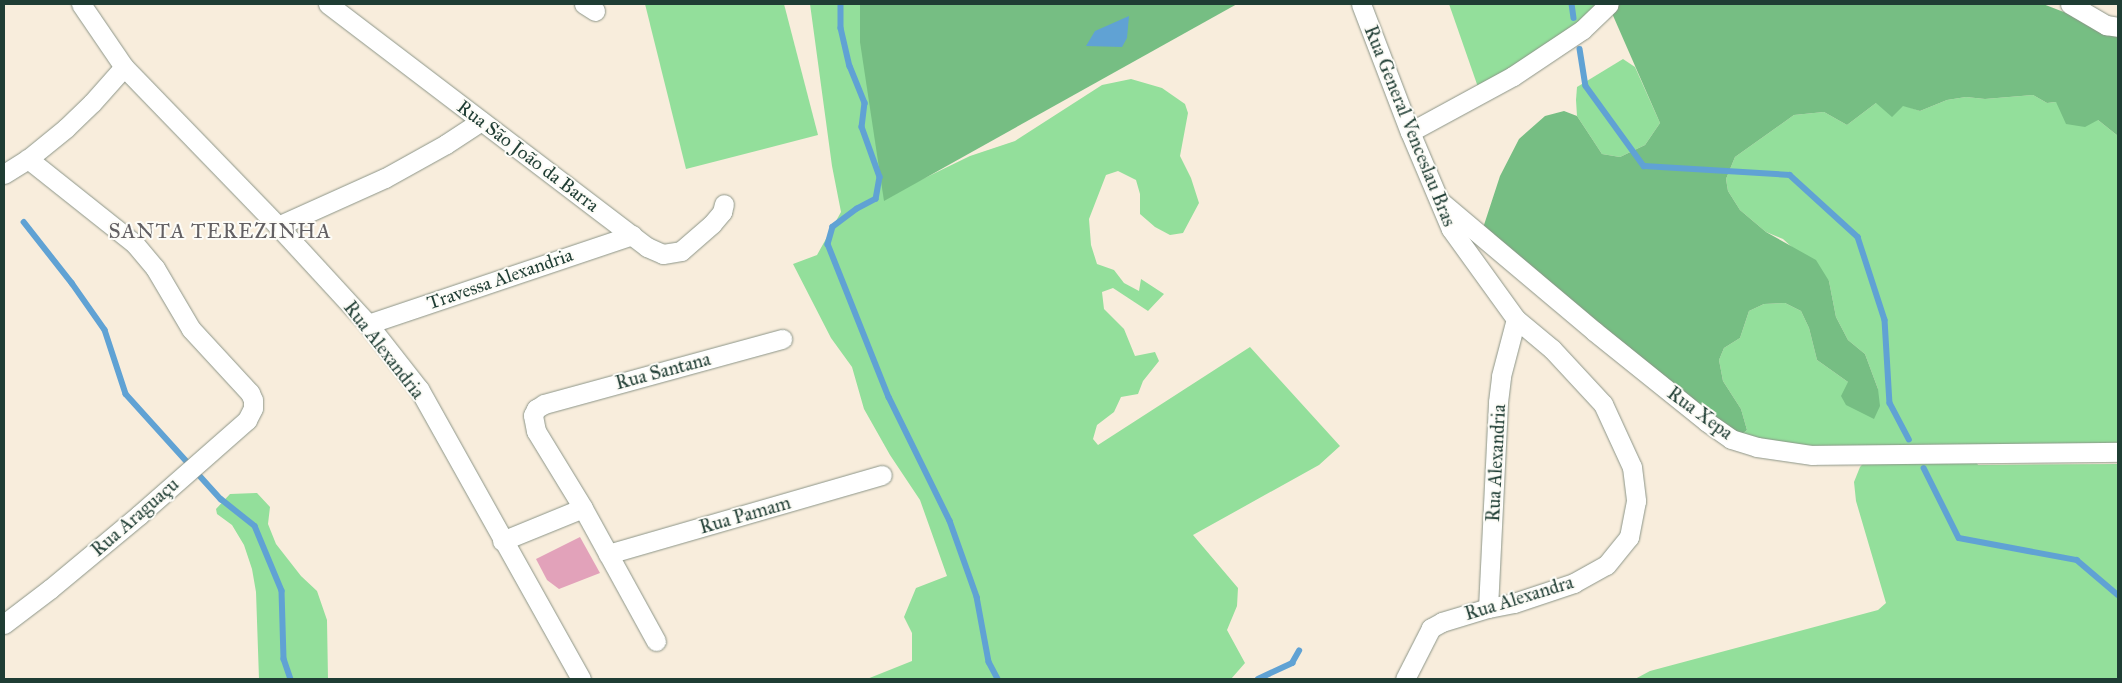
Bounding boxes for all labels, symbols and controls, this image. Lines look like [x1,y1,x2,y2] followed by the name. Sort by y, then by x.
[1359,22,1461,230] street label: Rua General Venceslau Bras
[453,95,603,217] street label: Rua São João da Barra
[107,218,333,244] district label: SANTA TEREZINHA
[424,243,576,315] street label: Travessa Alexandria
[339,297,429,403] street label: Rua Alexandria
[613,347,713,395] street label: Rua Santana
[1663,382,1737,444] street label: Rua Xepa
[1482,404,1510,522] street label: Rua Alexandria
[86,473,184,561] street label: Rua Araguaçu
[697,491,793,539] street label: Rua Pamam
[1462,571,1576,625] street label: Rua Alexandra

